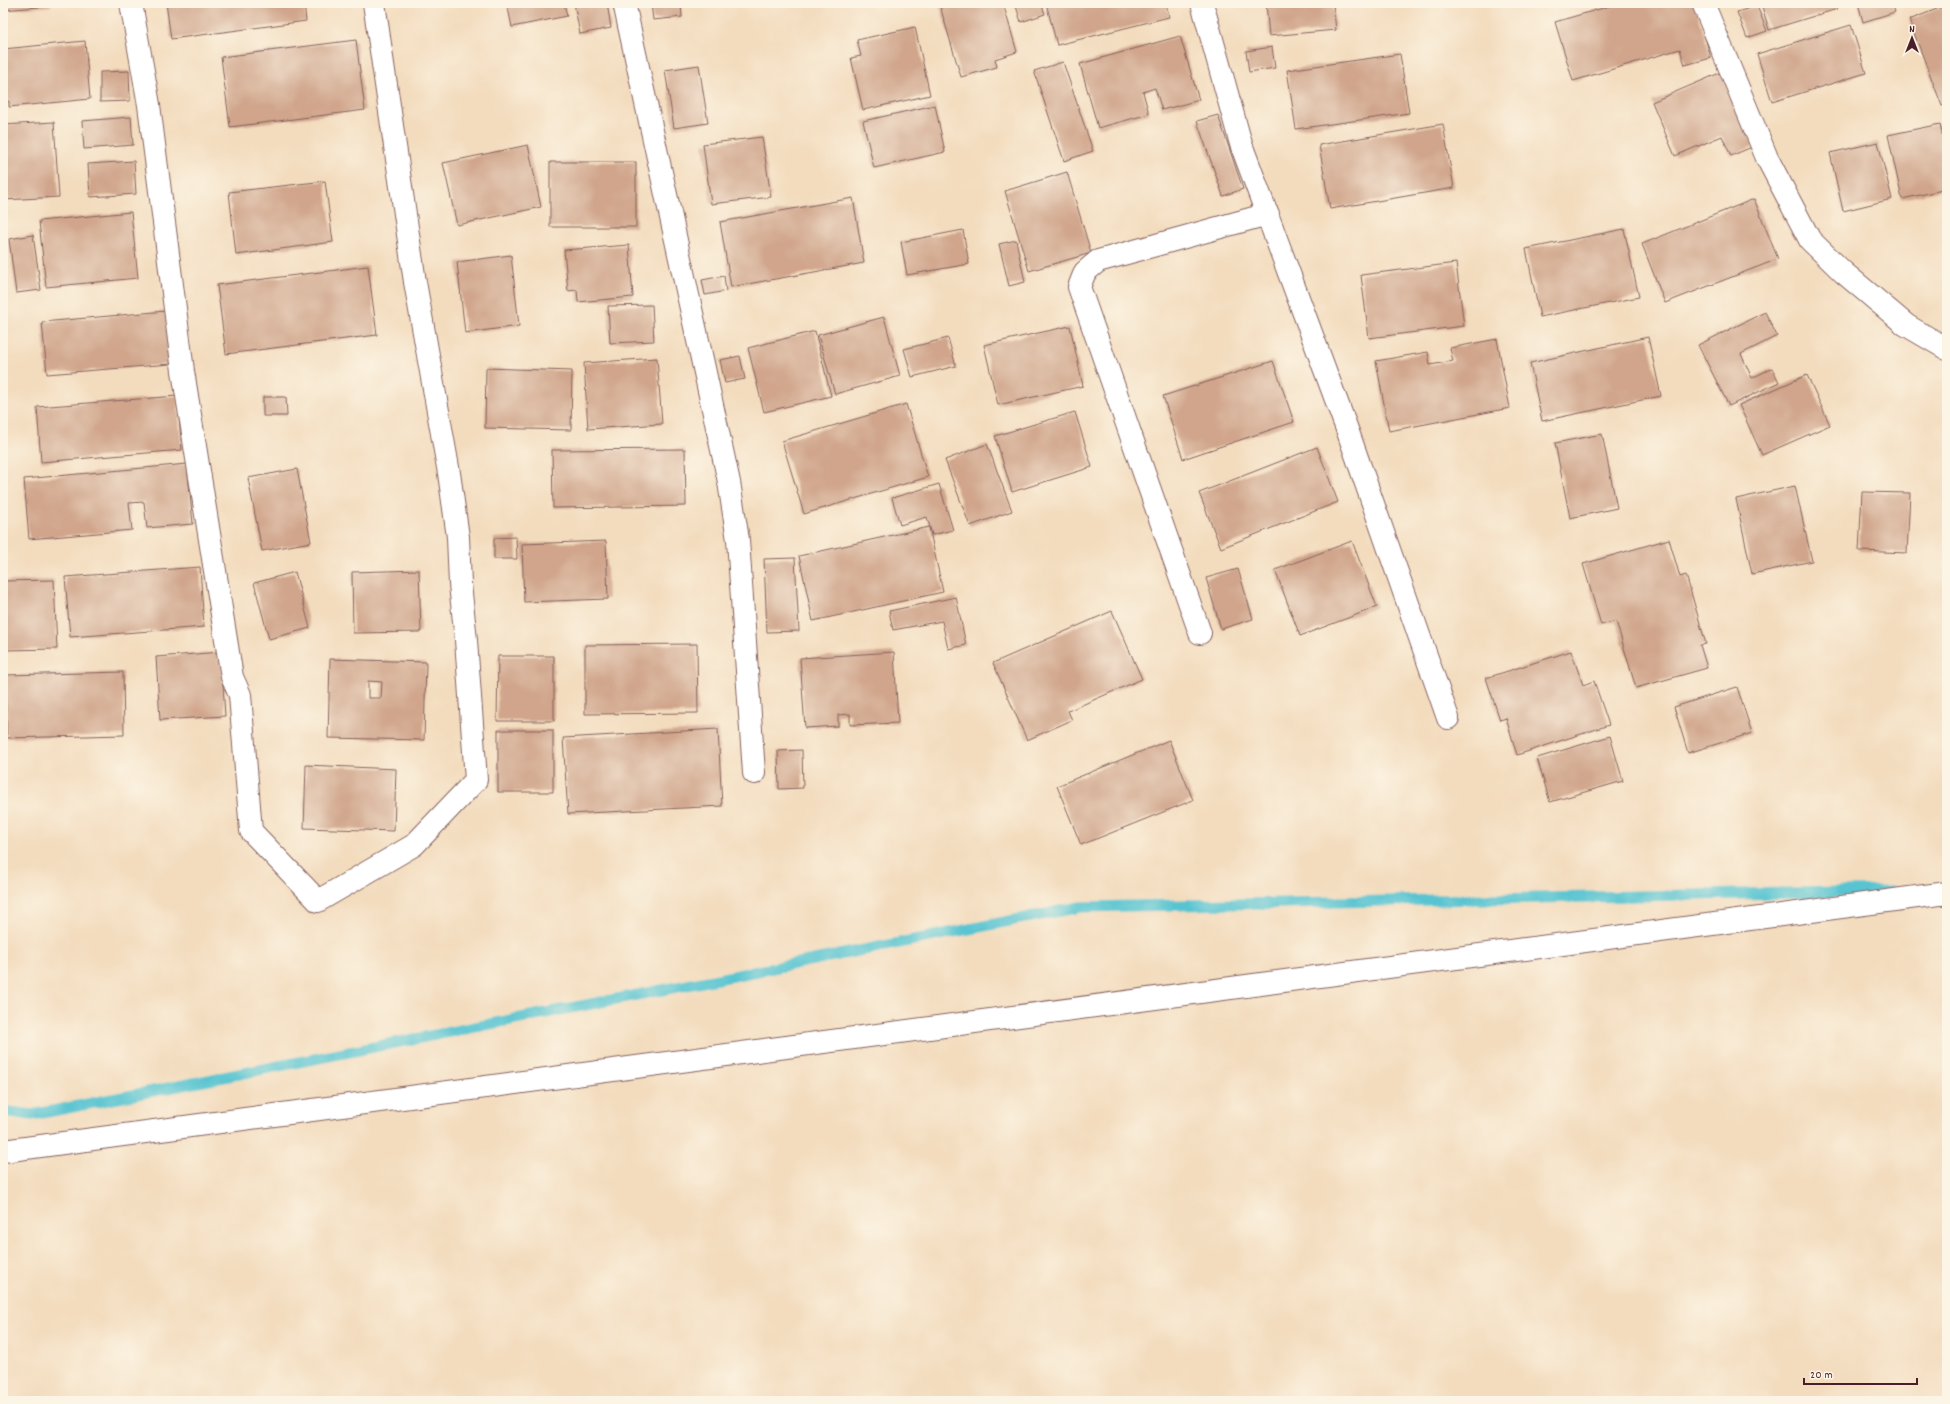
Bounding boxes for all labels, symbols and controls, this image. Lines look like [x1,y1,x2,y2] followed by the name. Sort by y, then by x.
[1892,18,1932,58] north arrow
[1909,22,1915,38] text: N
[1804,1360,1917,1386] scale bar
[1810,1367,1833,1384] text: 20 m

